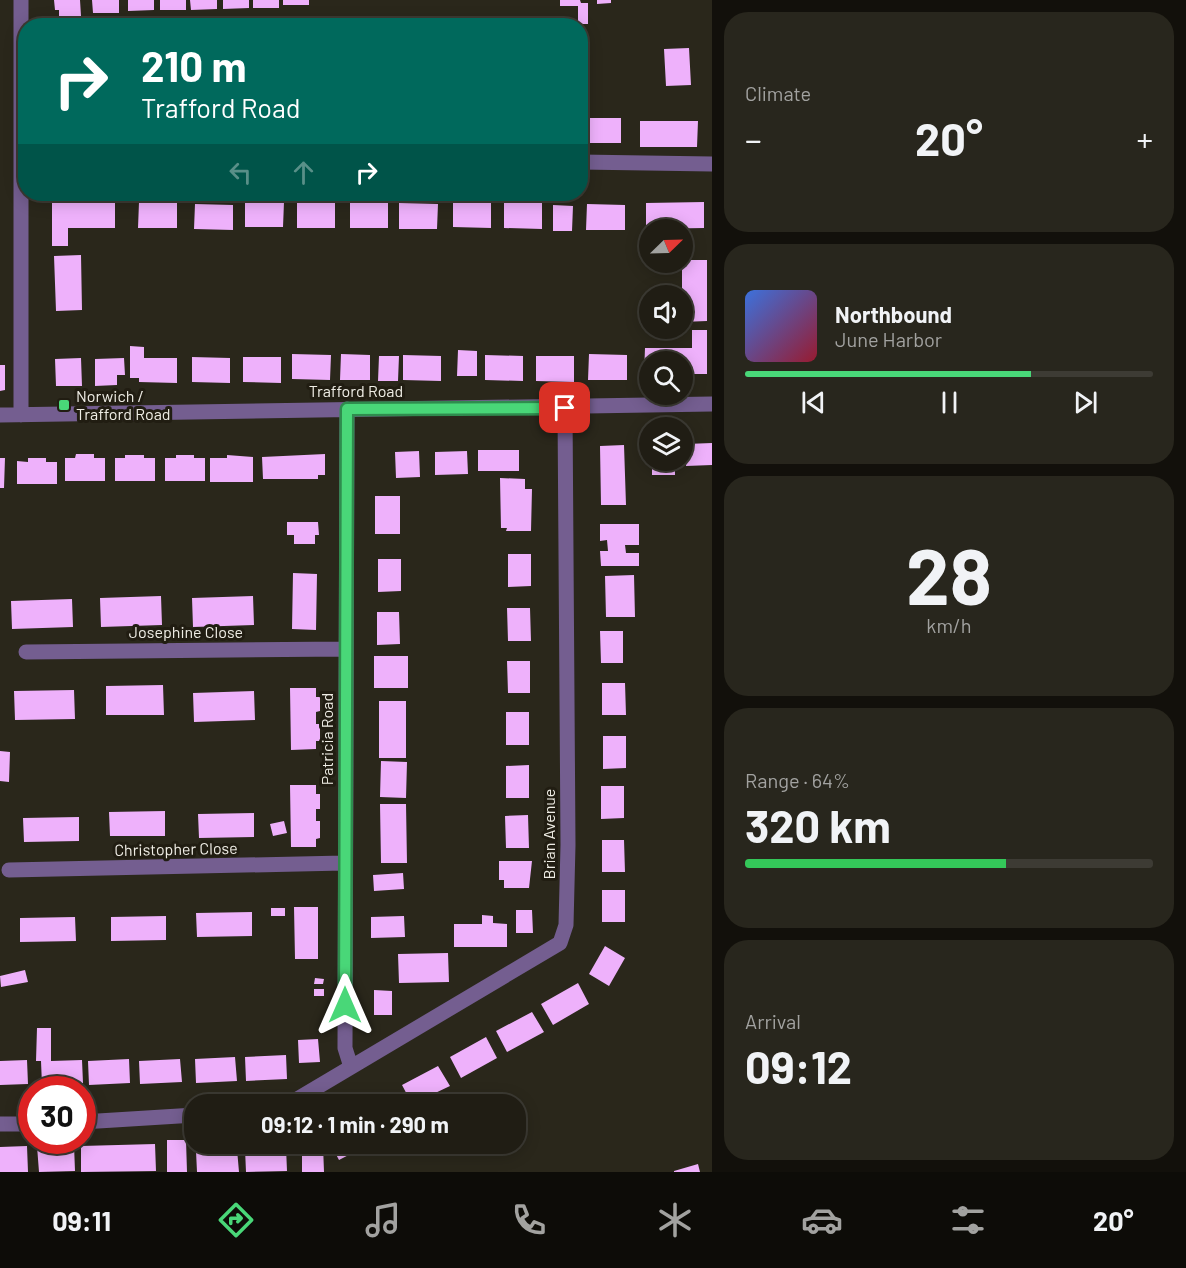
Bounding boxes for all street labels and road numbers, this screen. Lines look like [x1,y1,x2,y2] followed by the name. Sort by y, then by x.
[309,381,403,400] street label: Trafford Road
[129,622,243,641] street label: Josephine Close
[317,693,336,785] street label: Patricia Road
[539,789,558,879] street label: Brian Avenue
[114,838,238,859] street label: Christopher Close

